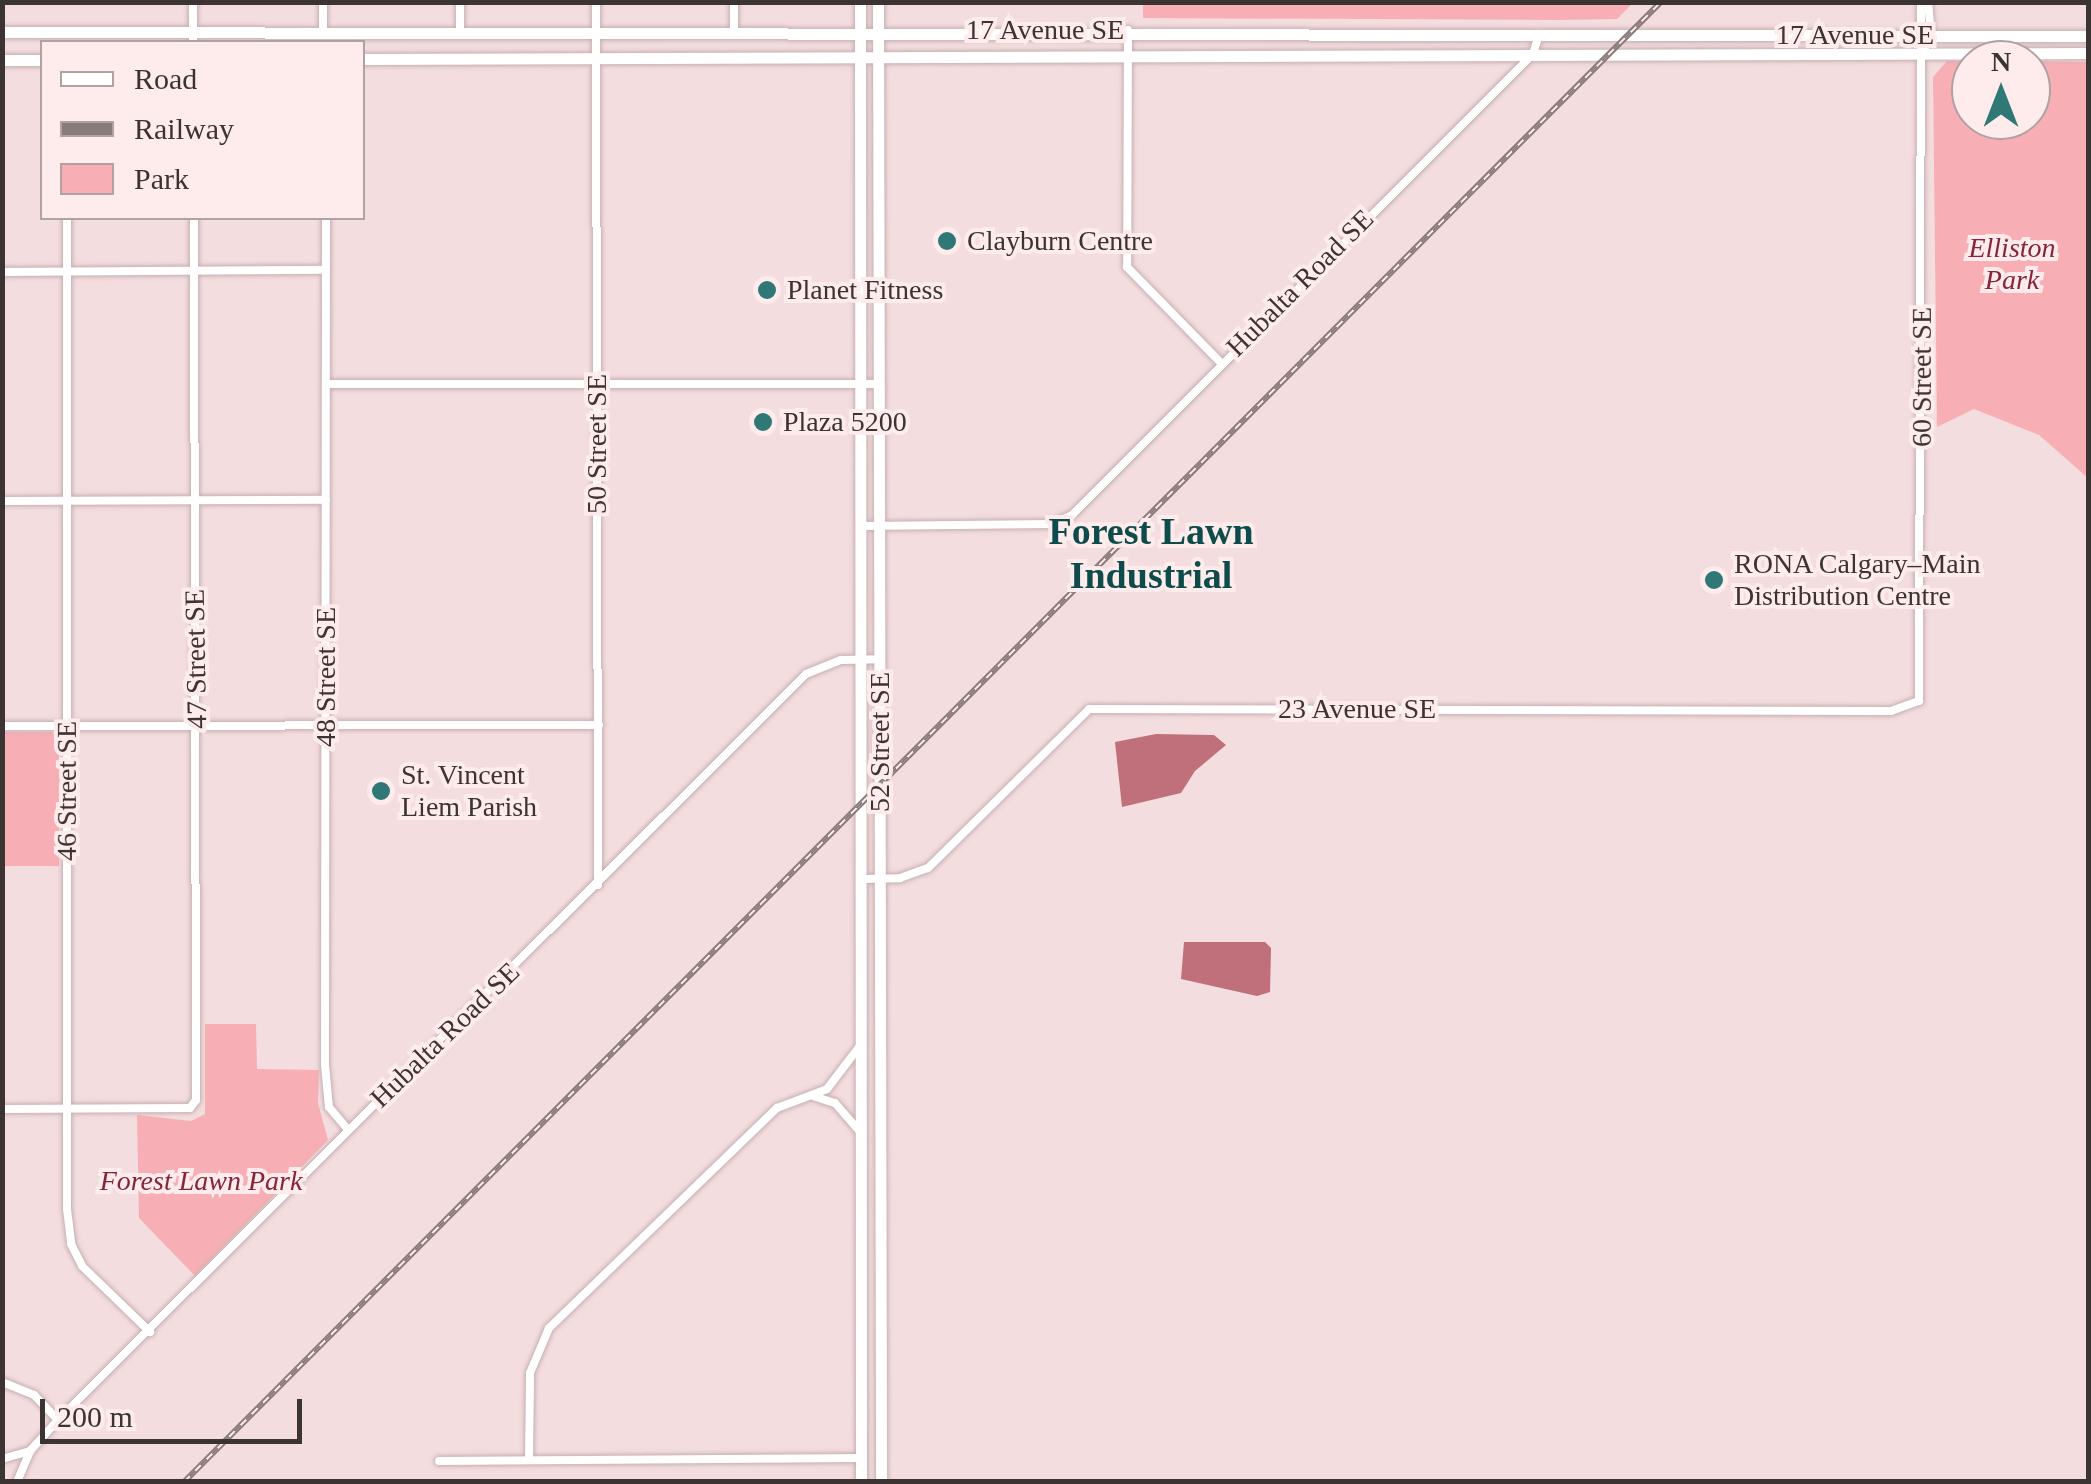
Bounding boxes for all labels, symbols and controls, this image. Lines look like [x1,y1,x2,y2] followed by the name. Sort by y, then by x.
[965,13,1125,47] street label: 17 Avenue SE
[1775,18,1935,52] street label: 17 Avenue SE
[40,40,365,220] legend
[1951,40,2051,140] north arrow
[1991,46,2011,77] text: N
[134,62,197,95] text: Road
[134,112,234,145] text: Railway
[134,162,189,195] text: Park
[1219,202,1381,364] street label: Hubalta Road SE
[967,224,1153,258] place label: Clayburn Centre
[936,230,958,252] marker: Clayburn Centre
[1968,231,2056,297] park label: Elliston Park
[787,273,943,307] place label: Planet Fitness
[756,279,778,301] marker: Planet Fitness
[1905,307,1939,447] street label: 60 Street SE
[580,374,614,514] street label: 50 Street SE
[783,405,907,439] place label: Plaza 5200
[752,411,774,433] marker: Plaza 5200
[1048,509,1254,598] district label: Forest Lawn Industrial
[1734,547,1982,613] place label: RONA Calgary–Main Distribution Centre
[1703,569,1725,591] marker: RONA Calgary–Main Distribution Centre
[178,589,214,729] street label: 47 Street SE
[309,607,343,747] street label: 48 Street SE
[863,672,897,812] street label: 52 Street SE
[1277,692,1437,726] street label: 23 Avenue SE
[50,721,84,861] street label: 46 Street SE
[401,758,537,824] place label: St. Vincent Liem Parish
[370,780,392,802] marker: St. Vincent Liem Parish
[363,955,527,1115] street label: Hubalta Road SE
[100,1164,302,1198] park label: Forest Lawn Park
[45,1379,308,1441] scale bar
[57,1400,133,1433] text: 200 m

